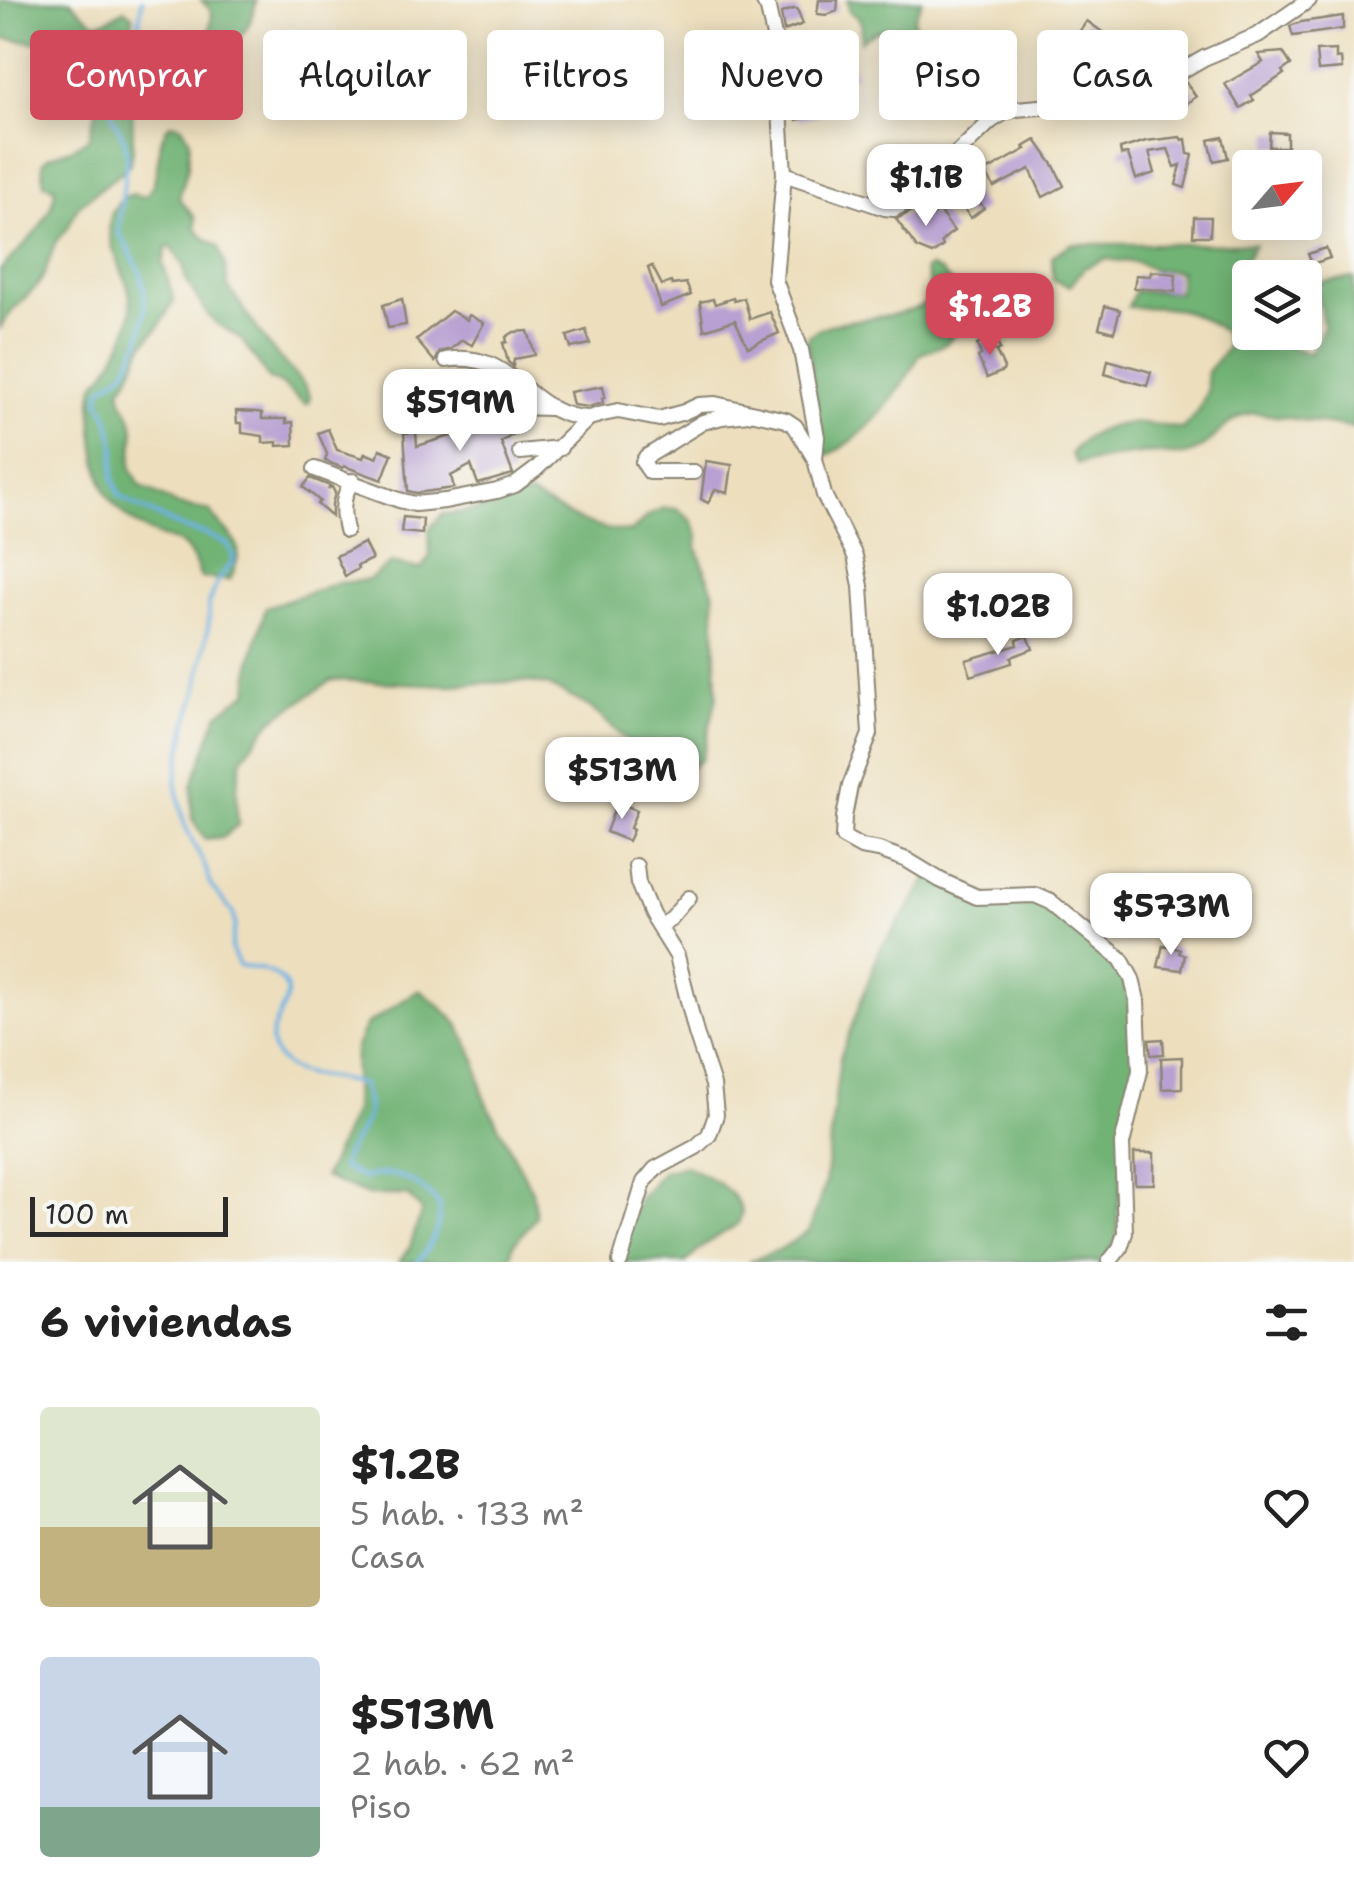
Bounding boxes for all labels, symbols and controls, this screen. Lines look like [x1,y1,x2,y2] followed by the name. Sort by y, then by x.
[30,30,243,120] chip: Comprar
[263,30,467,120] chip: Alquilar
[487,30,664,120] chip: Filtros
[684,30,859,120] chip: Nuevo
[879,30,1017,120] chip: Piso
[1037,30,1188,120] chip: Casa
[856,144,996,229] pin: $1.1B
[1232,150,1322,240] north arrow
[1232,150,1322,350] map controls
[889,155,963,198] text: $1.1B
[1232,260,1322,350] button: layers
[920,273,1060,358] pin: $1.2B
[948,284,1032,327] text: $1.2B
[390,369,530,454] pin: $519M
[405,380,515,423] text: $519M
[917,573,1079,658] pin: $1.02B
[945,584,1051,627] text: $1.02B
[552,737,692,822] pin: $513M
[567,748,677,791] text: $513M
[1101,873,1241,958] pin: $573M
[1112,884,1230,927] text: $573M
[30,1192,228,1236] scale bar
[45,1195,129,1233] text: 100 m
[40,1294,292,1350] text: 6 viviendas
[1259,1295,1314,1350] icon: filters
[350,1436,461,1492] text: $1.2B
[120,1447,240,1567] icon: home
[1259,1480,1314,1535] icon: heart
[350,1492,584,1535] text: 5 hab. · 133 m²
[350,1535,424,1578] text: Casa
[350,1686,494,1742] text: $513M
[120,1697,240,1817] icon: home
[1259,1730,1314,1785] icon: heart
[350,1742,575,1785] text: 2 hab. · 62 m²
[350,1785,411,1828] text: Piso

